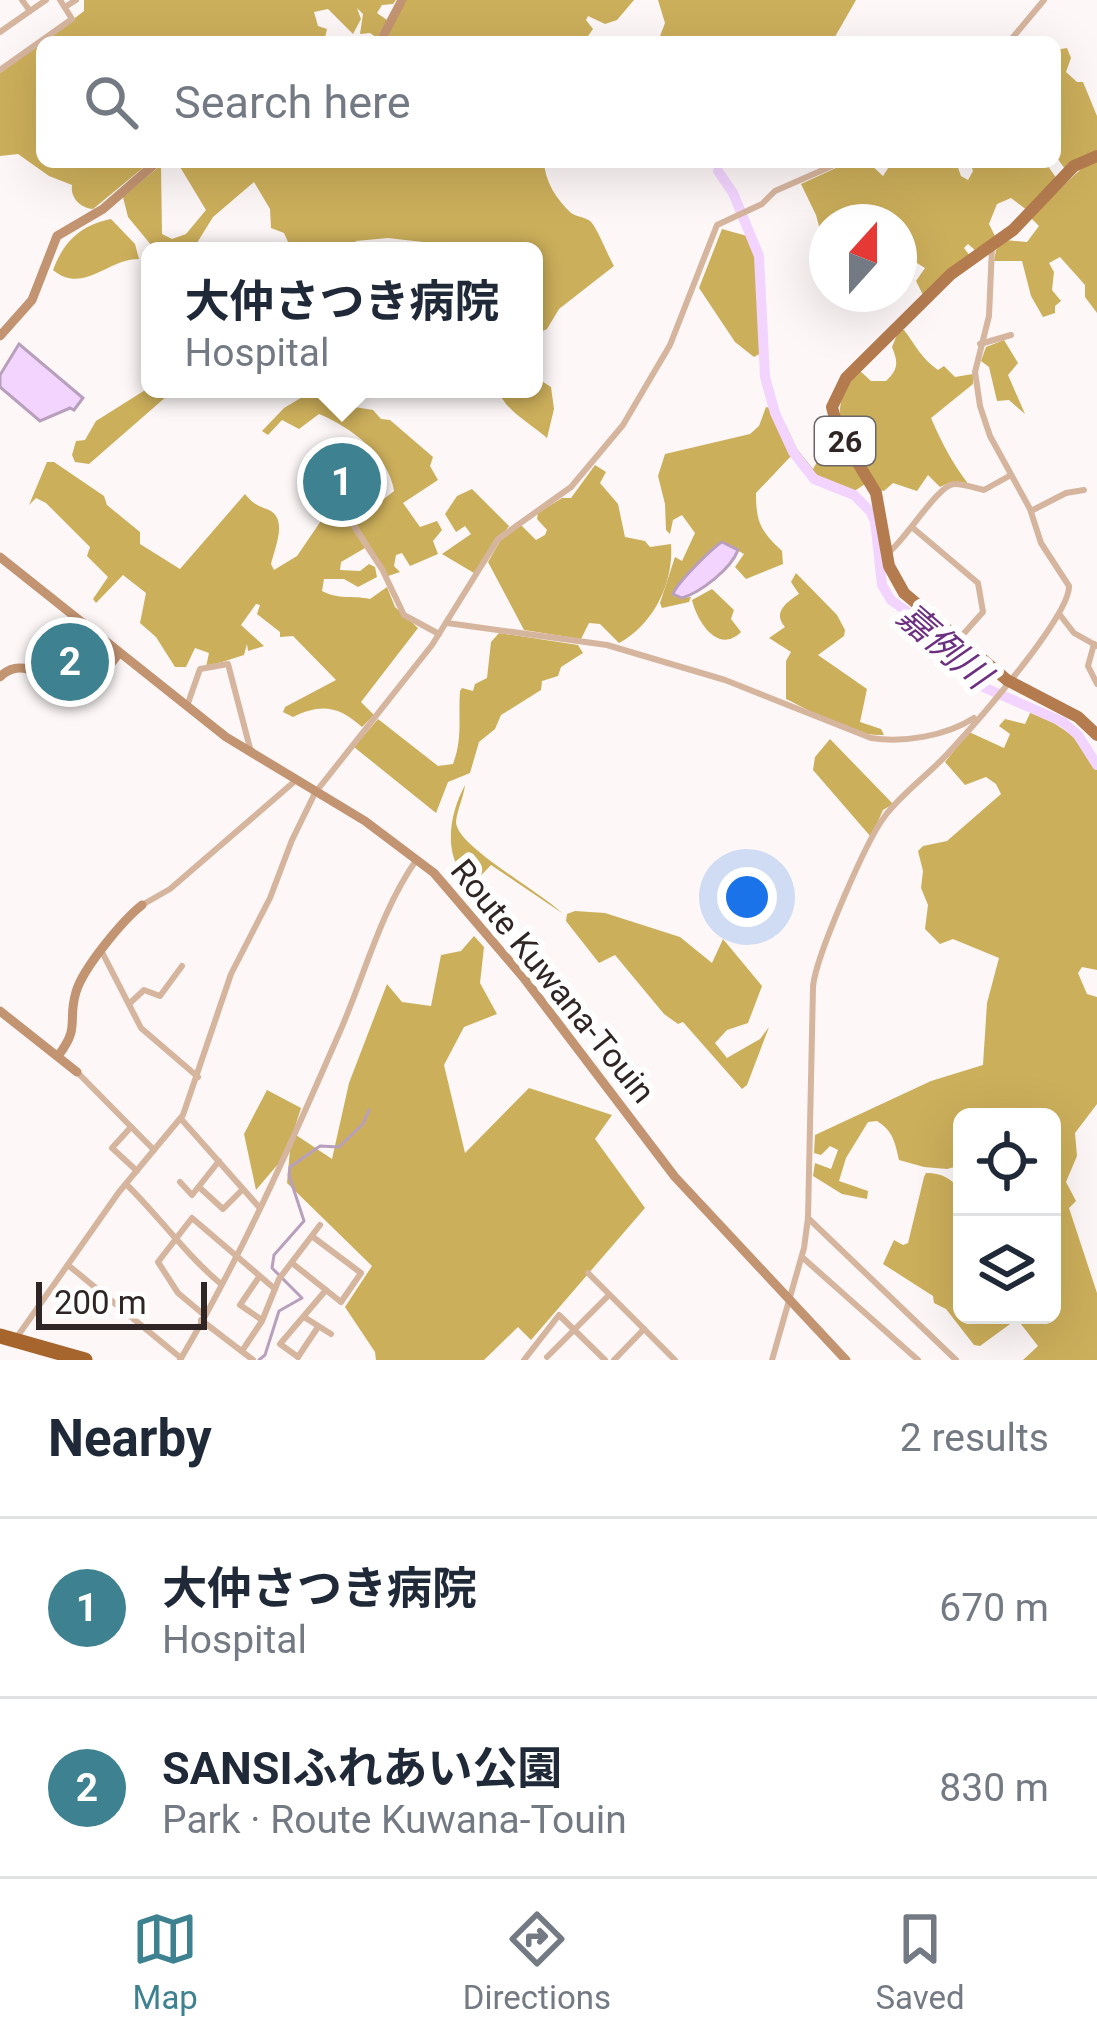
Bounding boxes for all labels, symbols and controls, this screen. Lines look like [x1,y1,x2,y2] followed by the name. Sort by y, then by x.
[36,36,1061,168] search box
[78,69,144,135] icon: search
[174,76,411,129] text: Search here
[809,204,917,312] north arrow
[141,242,543,398] popup
[184,275,500,328] text: 大仲さつき病院
[184,330,330,376] text: Hospital
[815,417,875,465] road number: 26
[303,437,381,527] pin: 1
[889,595,1002,700] water label: 嘉例川
[31,617,109,707] pin: 2
[443,851,663,1111] street label: Route Kuwana-Touin
[717,867,777,927] your location
[953,1108,1061,1324] map controls
[953,1108,1061,1216] button: locate
[953,1216,1061,1324] button: layers
[36,1276,207,1329] scale bar
[54,1283,147,1322] text: 200 m
[48,1409,212,1468] text: Nearby
[900,1415,1049,1461] text: 2 results
[162,1562,477,1615] text: 大仲さつき病院
[76,1585,98,1631] text: 1
[939,1585,1049,1631] text: 670 m
[162,1617,307,1663] text: Hospital
[162,1742,563,1795] text: SANSIふれあい公園
[76,1765,98,1811] text: 2
[939,1765,1049,1811] text: 830 m
[162,1797,627,1843] text: Park · Route Kuwana-Touin
[132,1906,198,2017] tab: Map
[463,1906,611,2017] tab: Directions
[876,1906,965,2017] tab: Saved

